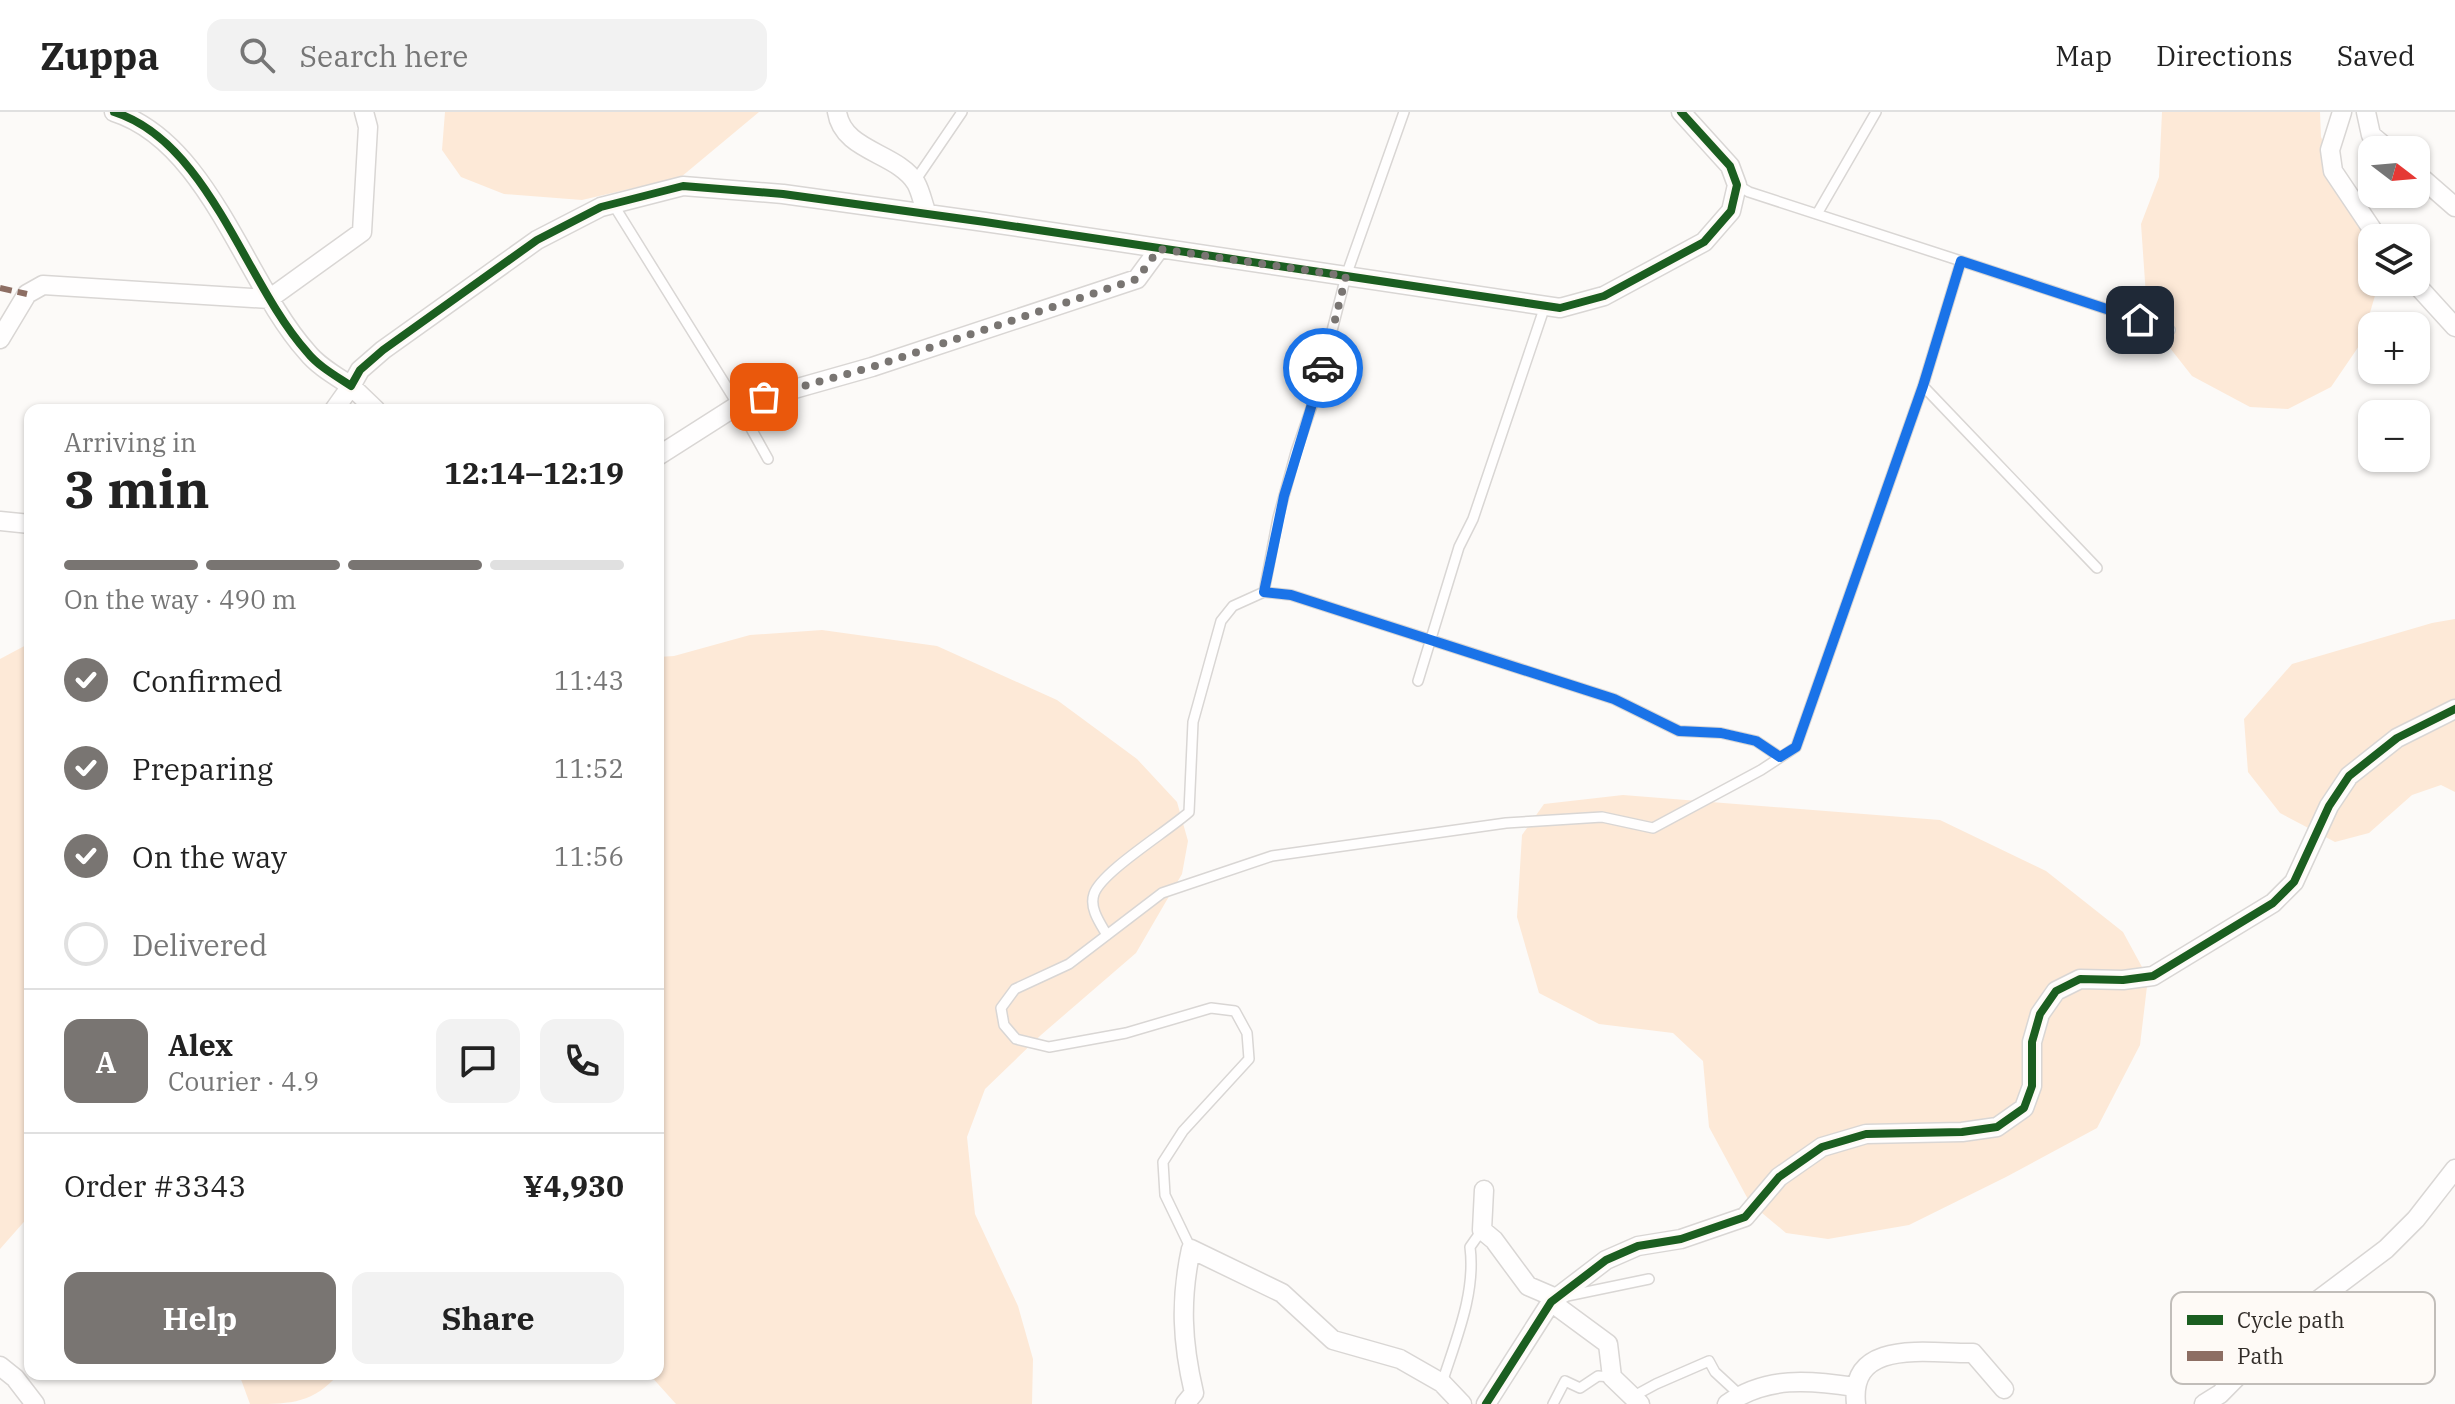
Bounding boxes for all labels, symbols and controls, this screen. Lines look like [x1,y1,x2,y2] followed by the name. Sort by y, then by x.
[207,19,767,91] search box
[40,31,159,80] text: Zuppa
[235,33,279,77] icon: search
[299,36,468,75] text: Search here
[2055,37,2112,74] text: Map
[2156,37,2293,74] text: Directions
[2337,37,2415,74] text: Saved
[2358,136,2430,208] north arrow
[2358,136,2430,472] map controls
[2358,224,2430,296] button: layers
[2106,286,2174,354] pin
[2118,298,2162,342] icon: home
[2358,312,2430,384] button: +
[1283,328,1363,408] courier
[1301,346,1345,390] icon: car
[730,363,798,431] pin
[742,375,786,419] icon: bag
[2358,400,2430,472] button: −
[64,425,197,459] text: Arriving in
[444,453,624,492] text: 12:14–12:19
[64,455,210,522] text: 3 min
[64,582,297,616] text: On the way · 490 m
[64,658,108,702] icon: check
[132,661,283,700] text: Confirmed
[554,663,624,697] text: 11:43
[64,746,108,790] icon: check
[132,749,273,788] text: Preparing
[554,751,624,785] text: 11:52
[64,834,108,878] icon: check
[132,837,287,876] text: On the way
[554,839,624,873] text: 11:56
[132,925,267,964] text: Delivered
[436,1019,520,1103] button: chat
[540,1019,624,1103] button: phone
[168,1025,233,1064] text: Alex
[96,1042,116,1081] text: A
[168,1064,319,1098] text: Courier · 4.9
[64,1166,246,1205] text: Order #3343
[523,1166,624,1205] text: ¥4,930
[64,1272,336,1364] button: Help
[352,1272,624,1364] button: Share
[2171,1292,2435,1384] legend
[2237,1305,2345,1334] text: Cycle path
[2237,1341,2284,1370] text: Path

